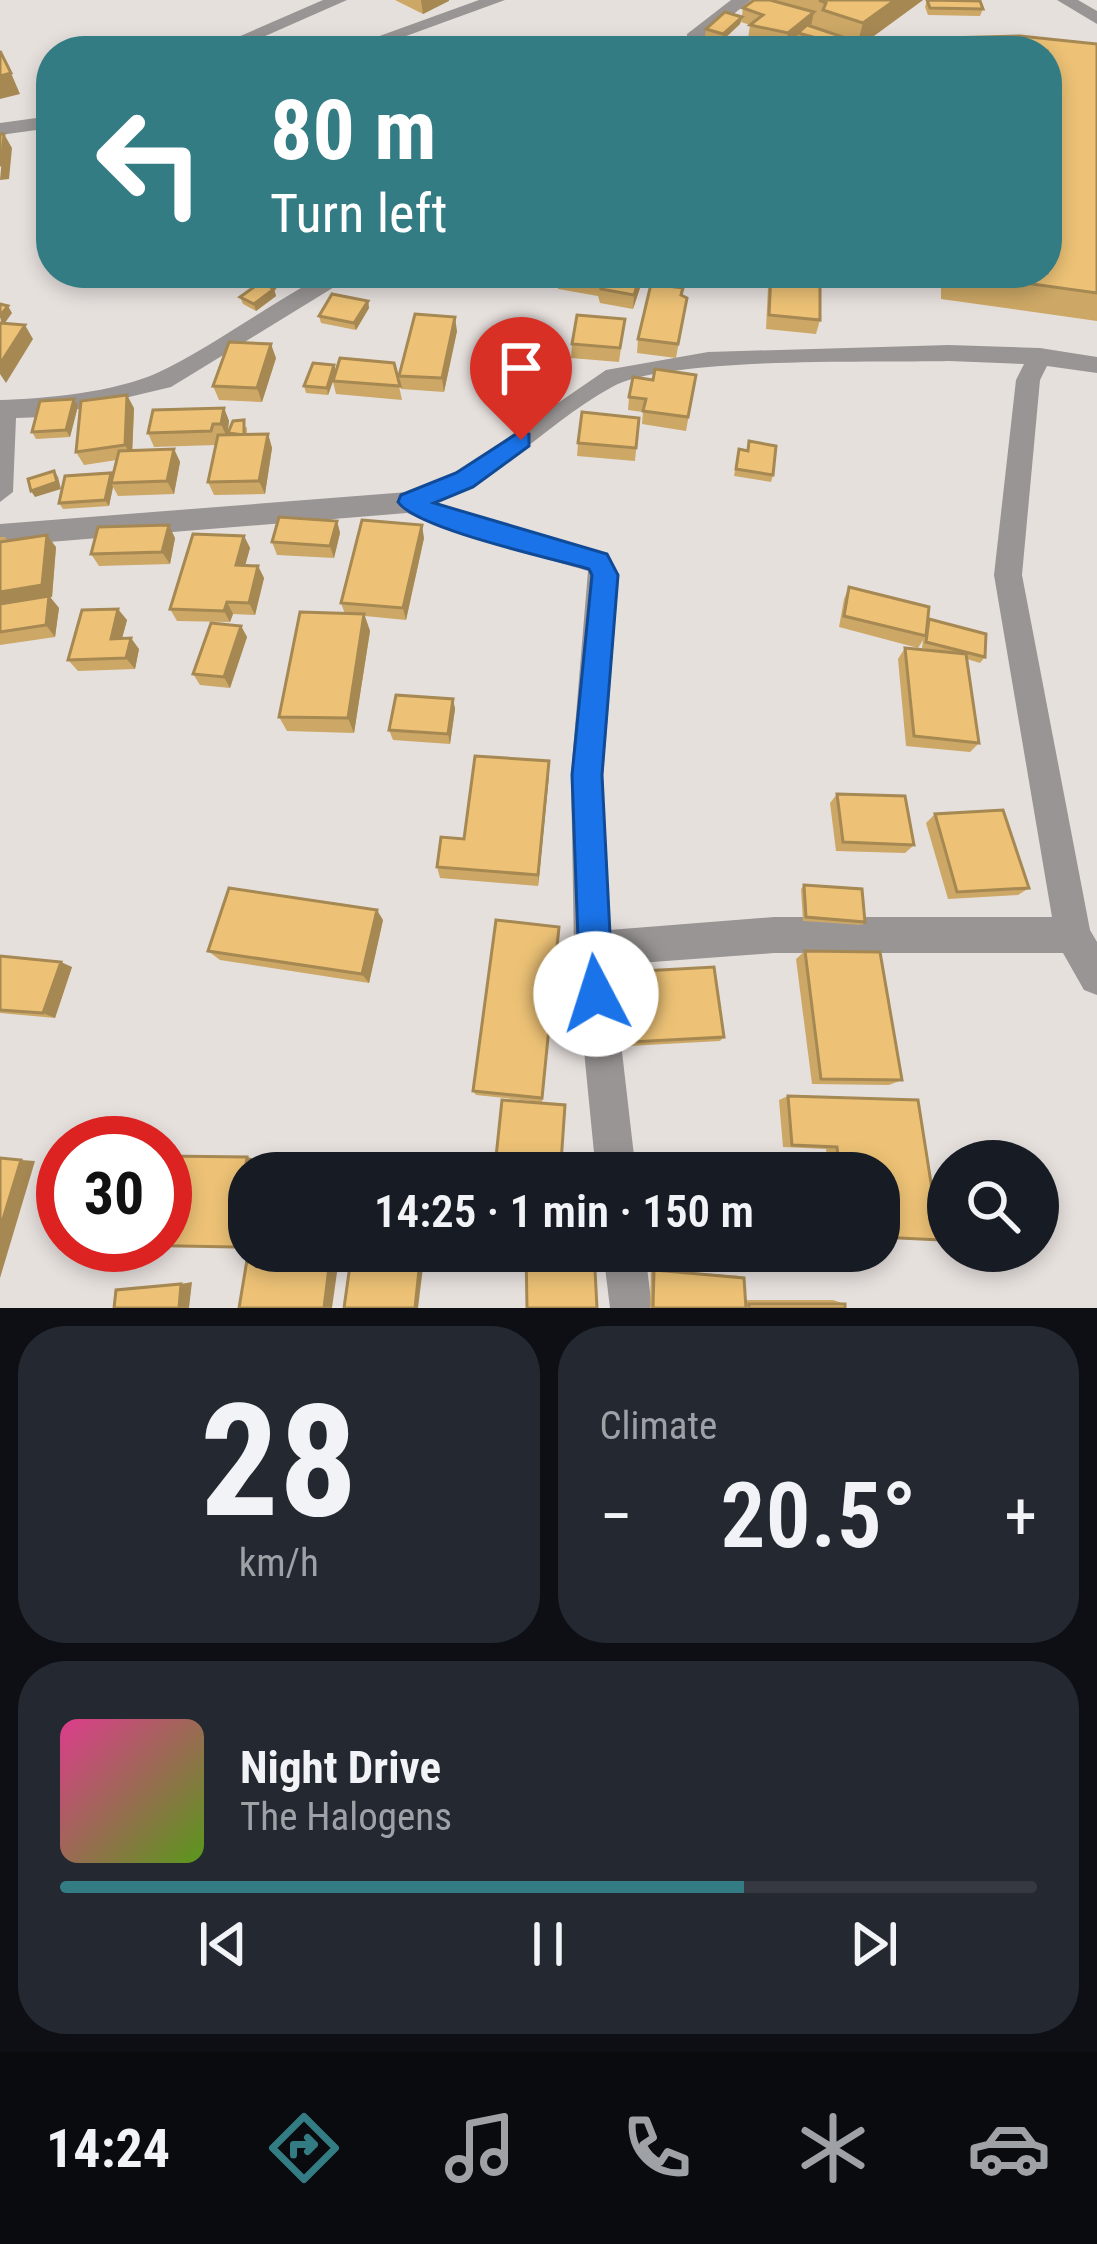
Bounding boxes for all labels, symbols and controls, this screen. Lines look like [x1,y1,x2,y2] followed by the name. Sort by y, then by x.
[270,81,437,180] text: 80 m
[72,84,228,240] icon: left
[270,182,447,245] text: Turn left
[470,317,572,440] pin
[488,335,554,401] icon: arrive
[533,931,659,1057] position arrow
[36,1116,192,1272] speed limit sign: 30
[927,1140,1059,1272] map controls
[927,1140,1059,1272] button: search
[374,1185,754,1238] text: 14:25 · 1 min · 150 m
[200,1370,358,1553] text: 28
[600,1403,717,1449] text: Climate
[720,1464,916,1569] text: 20.5°
[600,1478,633,1555] text: −
[1004,1478,1037,1555] text: +
[239,1540,319,1586] text: km/h
[240,1741,441,1794] text: Night Drive
[240,1794,452,1840] text: The Halogens
[190,1911,256,1977] icon: previous
[515,1911,581,1977] icon: pause
[841,1911,907,1977] icon: next
[262,2106,346,2190] icon: directions
[438,2106,522,2190] icon: music
[615,2106,699,2190] icon: phone
[791,2106,875,2190] icon: climate
[967,2106,1051,2190] icon: car
[46,2117,170,2180] text: 14:24

